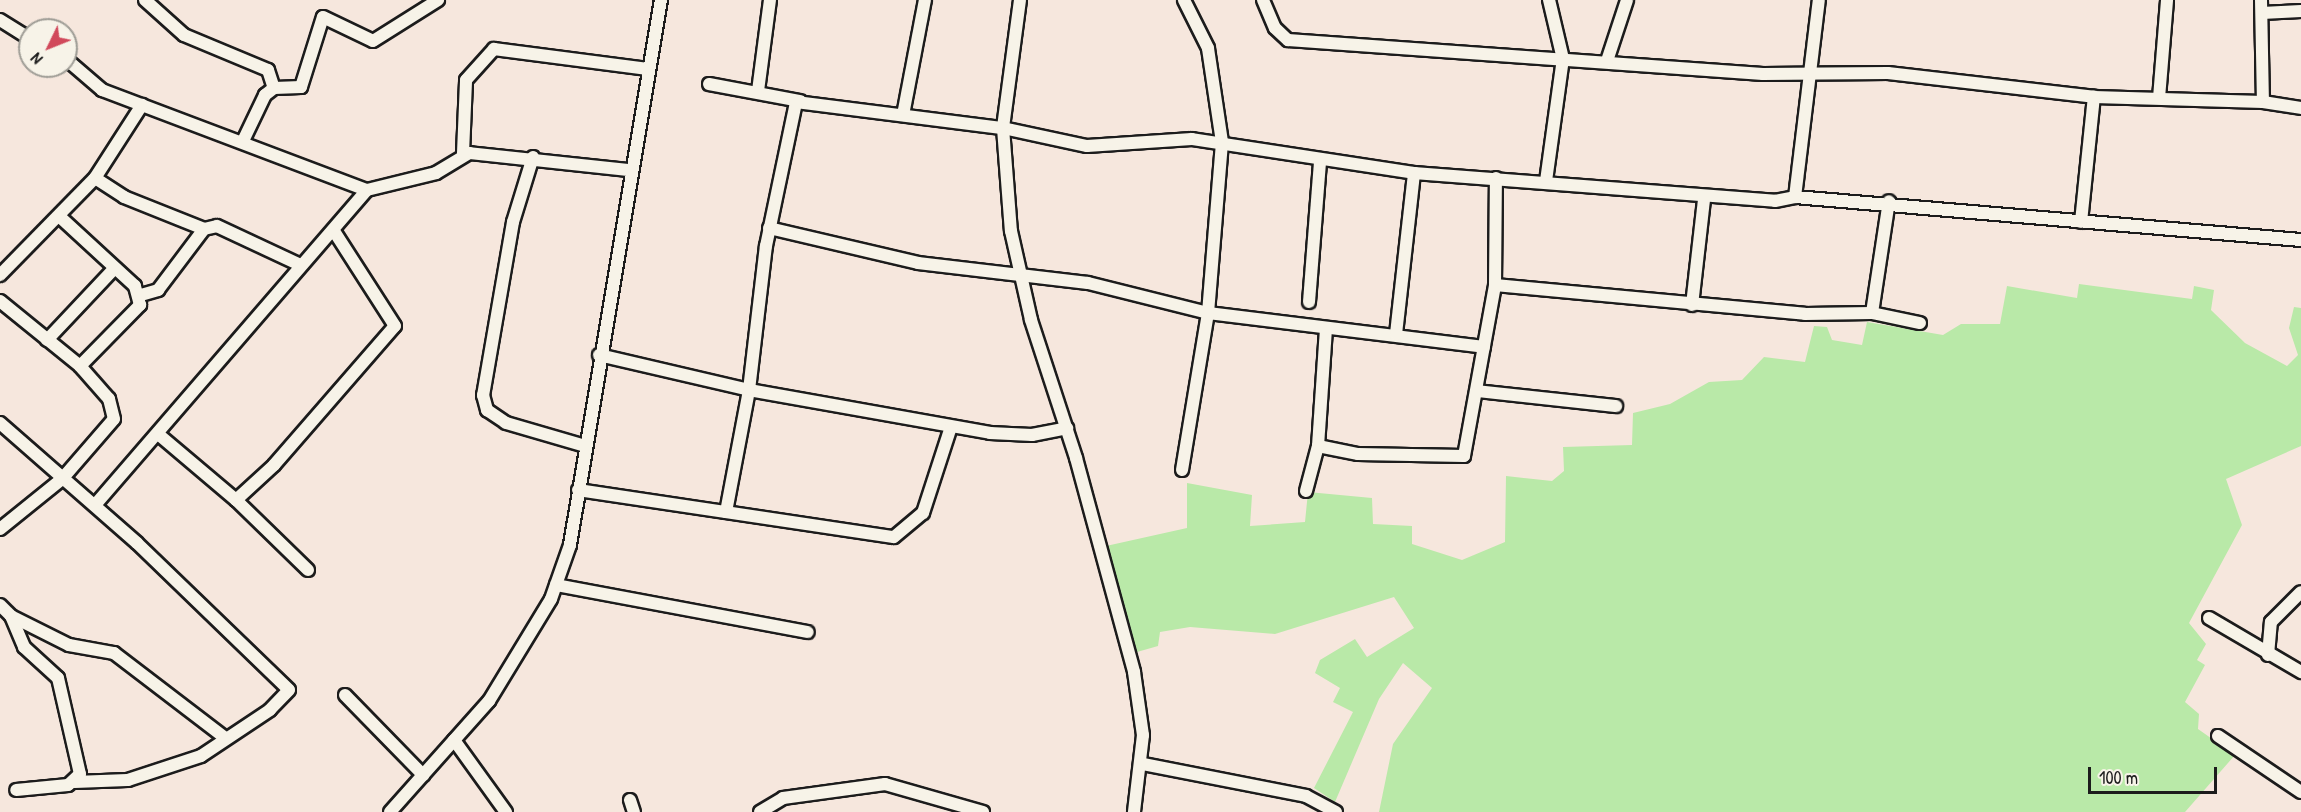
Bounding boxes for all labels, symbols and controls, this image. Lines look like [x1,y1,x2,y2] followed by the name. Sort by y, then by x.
[18,18,78,78] north arrow
[25,48,47,70] text: N
[2091,755,2220,793] scale bar
[2099,765,2138,790] text: 100 m

